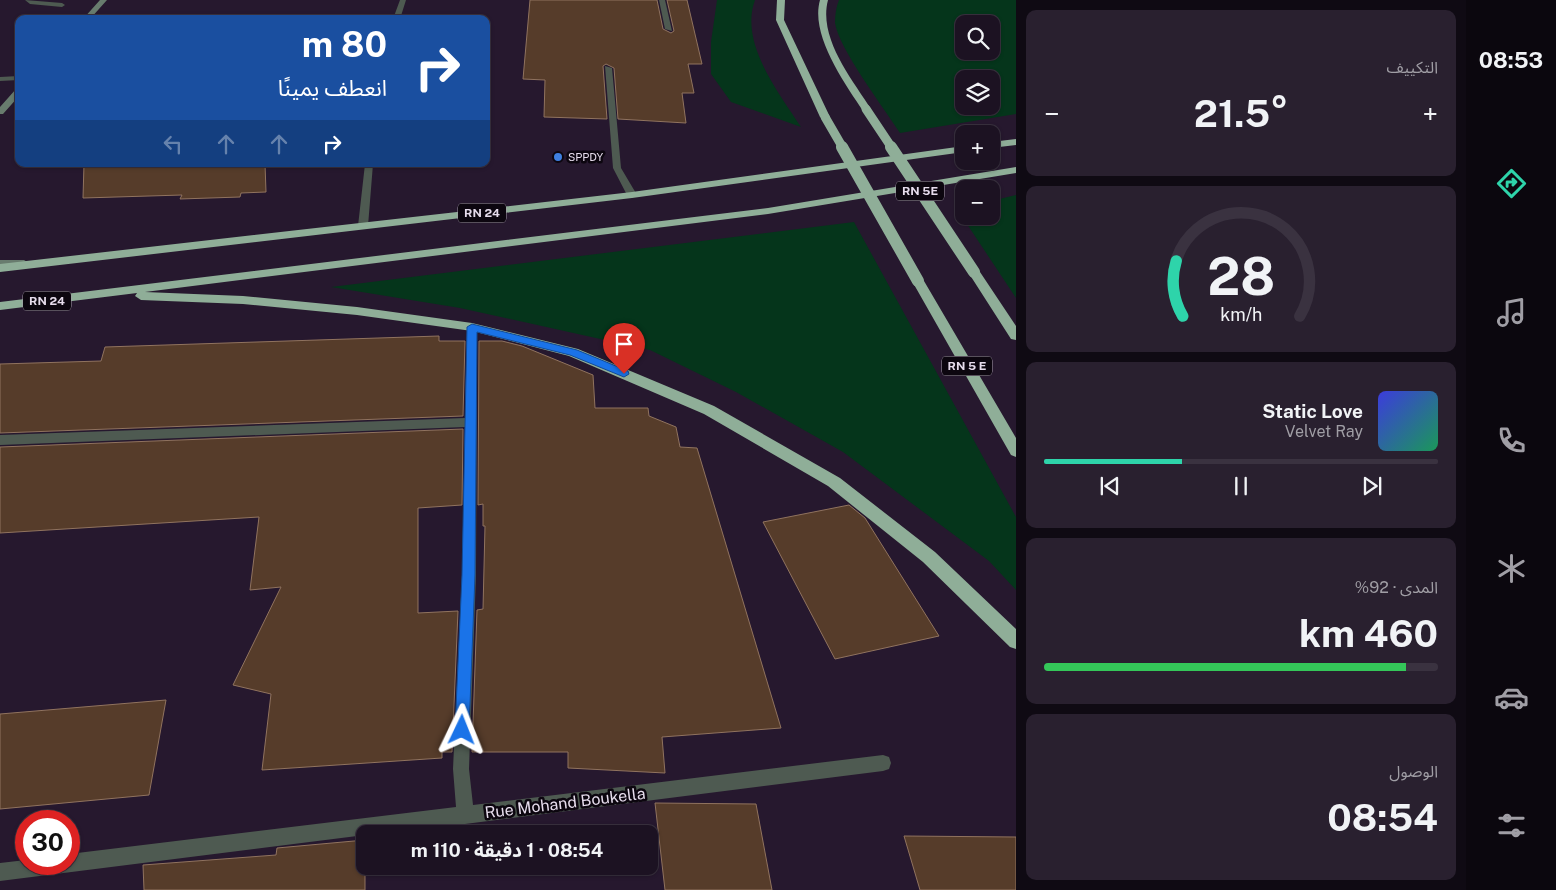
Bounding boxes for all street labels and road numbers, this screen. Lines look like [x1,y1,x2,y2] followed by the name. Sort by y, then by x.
[896,182,944,200] road number: RN 5E
[458,204,506,222] road number: RN 24
[23,292,71,310] road number: RN 24
[942,356,992,376] road number: RN 5 E
[484,784,646,822] street label: Rue Mohand Boukella

